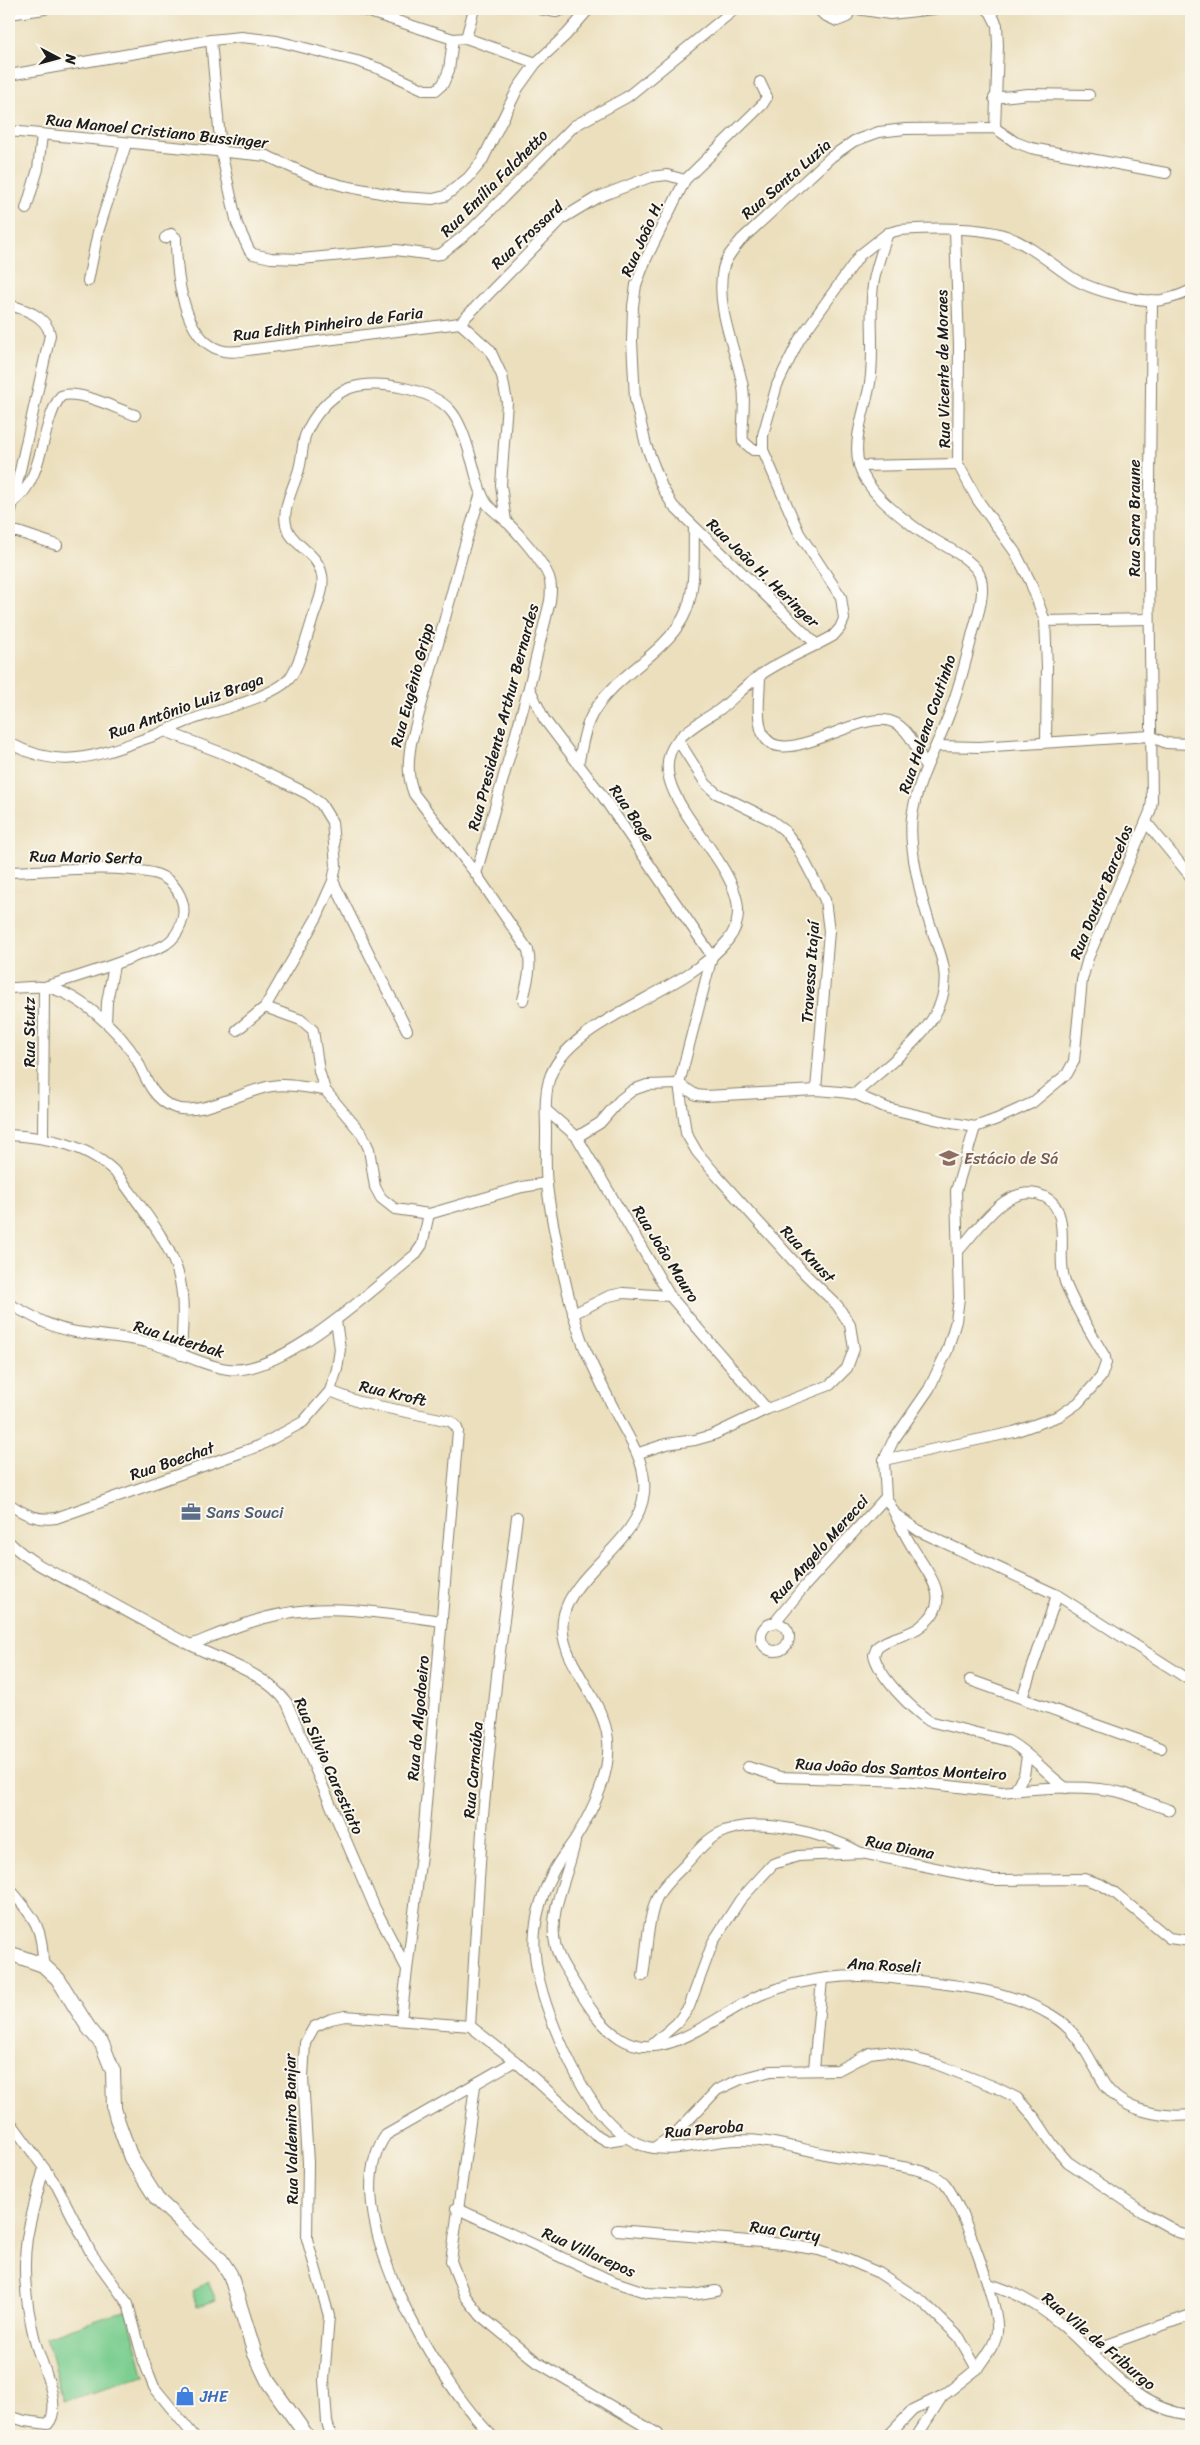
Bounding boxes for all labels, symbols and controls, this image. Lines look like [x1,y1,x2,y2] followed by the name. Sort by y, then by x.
[32,32,82,82] north arrow
[57,52,83,66] text: N
[44,105,271,157] street label: Rua Manoel Cristiano Bussinger
[433,122,555,244] street label: Rua Emília Falchetto
[734,131,838,227] street label: Rua Santa Luzia
[484,192,571,277] street label: Rua Frossard
[612,194,672,282] street label: Rua João H.
[927,289,959,448] street label: Rua Vicente de Moraes
[231,298,425,350] street label: Rua Edith Pinheiro de Faria
[1120,459,1149,577] street label: Rua Sara Braune
[699,511,828,636] street label: Rua João H. Heringer
[459,600,547,834] street label: Rua Presidente Arthur Bernardes
[382,619,443,750] street label: Rua Eugênio Gripp
[890,650,964,797] street label: Rua Helena Coutinho
[104,664,268,748] street label: Rua Antônio Luiz Braga
[601,778,663,848] street label: Rua Bage
[1061,820,1141,964] street label: Rua Doutor Barcelos
[29,842,143,872] street label: Rua Mario Serta
[792,917,828,1024] street label: Travessa Itajaí
[15,996,44,1067] street label: Rua Stutz
[964,1144,1058,1173] place label: Estácio de Sá
[938,1147,960,1169] school or university icon: Estácio de Sá
[624,1199,708,1309] street label: Rua João Mauro
[773,1218,843,1290] street label: Rua Knust
[130,1311,228,1367] street label: Rua Luterbak
[357,1371,430,1415] street label: Rua Kroft
[126,1433,219,1489] street label: Rua Boechat
[762,1488,876,1610] street label: Rua Angelo Merecci
[206,1498,284,1527] place label: Sans Souci
[180,1501,202,1523] office icon: Sans Souci
[398,1654,438,1782] street label: Rua do Algodoeiro
[286,1693,372,1839] street label: Rua Silvio Carestiato
[454,1720,492,1820] street label: Rua Carnaúba
[795,1749,1007,1789] street label: Rua João dos Santos Monteiro
[863,1826,938,1868] street label: Rua Diana
[846,1949,922,1981] street label: Ana Roseli
[275,2052,307,2205] street label: Rua Valdemiro Banjar
[663,2111,745,2147] street label: Rua Peroba
[748,2212,823,2250] street label: Rua Curty
[537,2218,641,2286] street label: Rua Villarepos
[1035,2284,1163,2398] street label: Rua Vile de Friburgo
[199,2382,229,2411] place label: JHE
[174,2385,196,2407] shop icon: JHE

